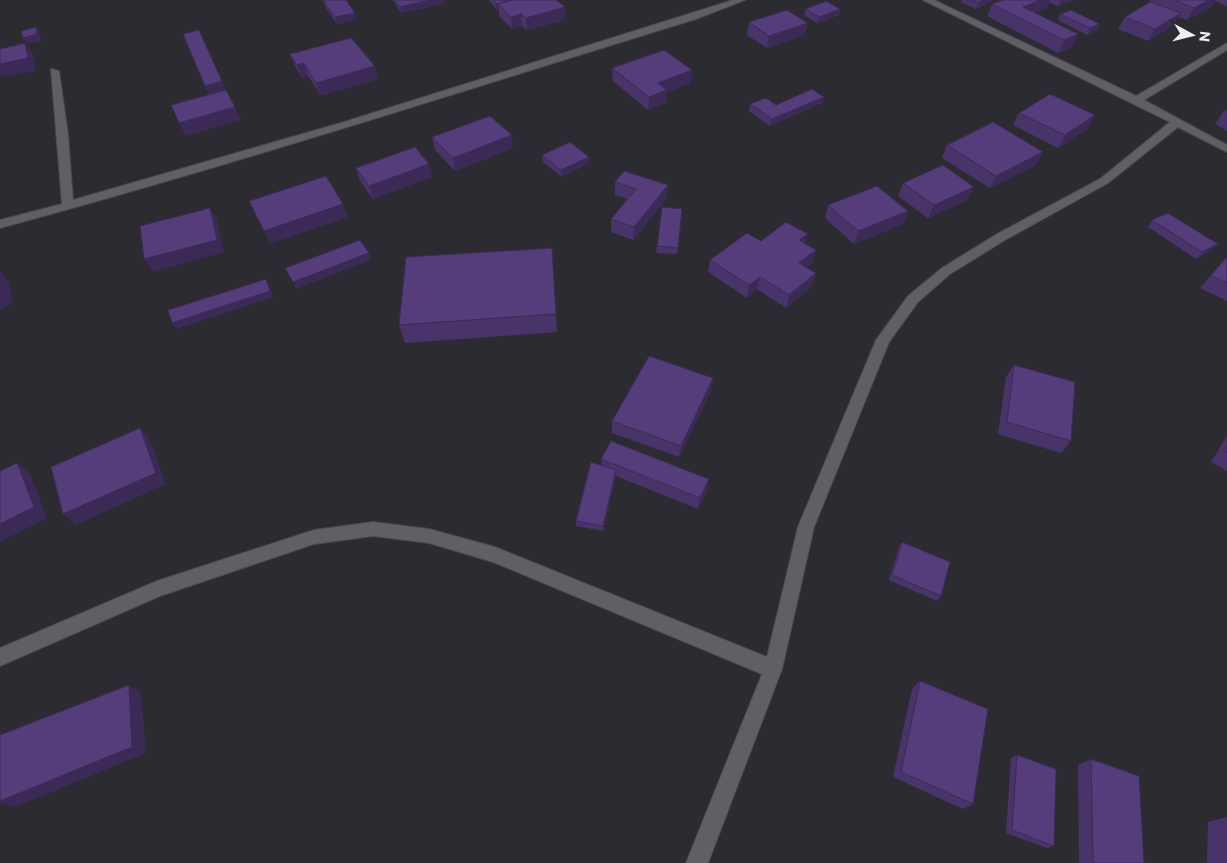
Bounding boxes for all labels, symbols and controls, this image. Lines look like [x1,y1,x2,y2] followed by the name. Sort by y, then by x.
[1167,10,1217,60] north arrow
[1196,30,1214,43] text: N

